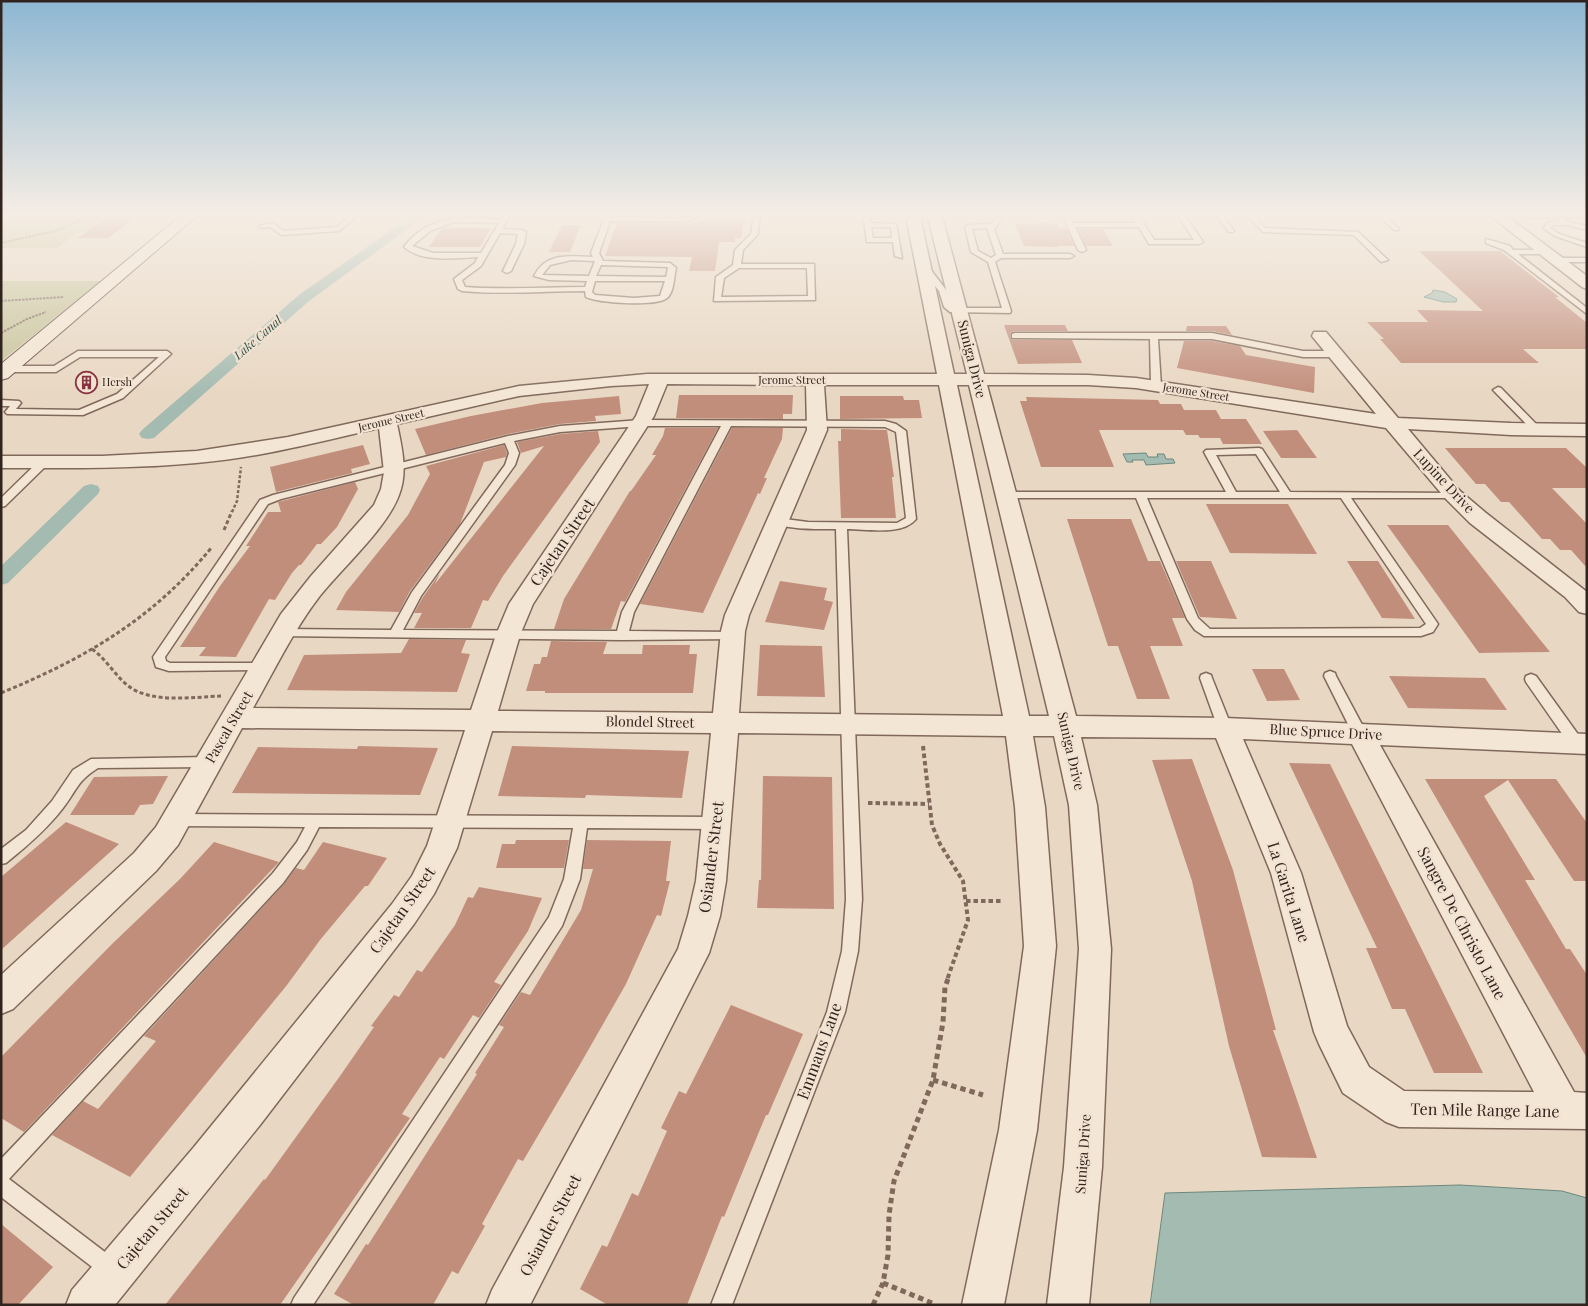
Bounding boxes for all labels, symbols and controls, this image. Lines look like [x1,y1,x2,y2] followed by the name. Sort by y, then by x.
[229,312,285,363] water label: Lake Canal
[954,318,991,400] street label: Suniga Drive
[74,370,98,394] building icon: Hersh
[757,372,826,387] street label: Jerome Street
[102,374,133,389] place label: Hersh
[1161,379,1231,404] street label: Jerome Street
[355,405,425,435] street label: Jerome Street
[1410,444,1479,517] street label: Lupine Drive
[525,494,599,590] street label: Cajetan Street
[200,686,257,766] street label: Pascal Street
[1053,710,1090,792] street label: Suniga Drive
[605,711,696,732] street label: Blondel Street
[1269,719,1383,744] street label: Blue Spruce Drive
[693,800,728,914] street label: Osiander Street
[1263,839,1316,945] street label: La Garita Lane
[1413,843,1512,1003] street label: Sangre De Christo Lane
[364,862,439,957] street label: Cajetan Street
[791,1000,846,1102] street label: Emmaus Lane
[1410,1098,1560,1121] street label: Ten Mile Range Lane
[1070,1113,1095,1195] street label: Suniga Drive
[514,1170,585,1279] street label: Osiander Street
[111,1182,192,1273] street label: Cajetan Street

